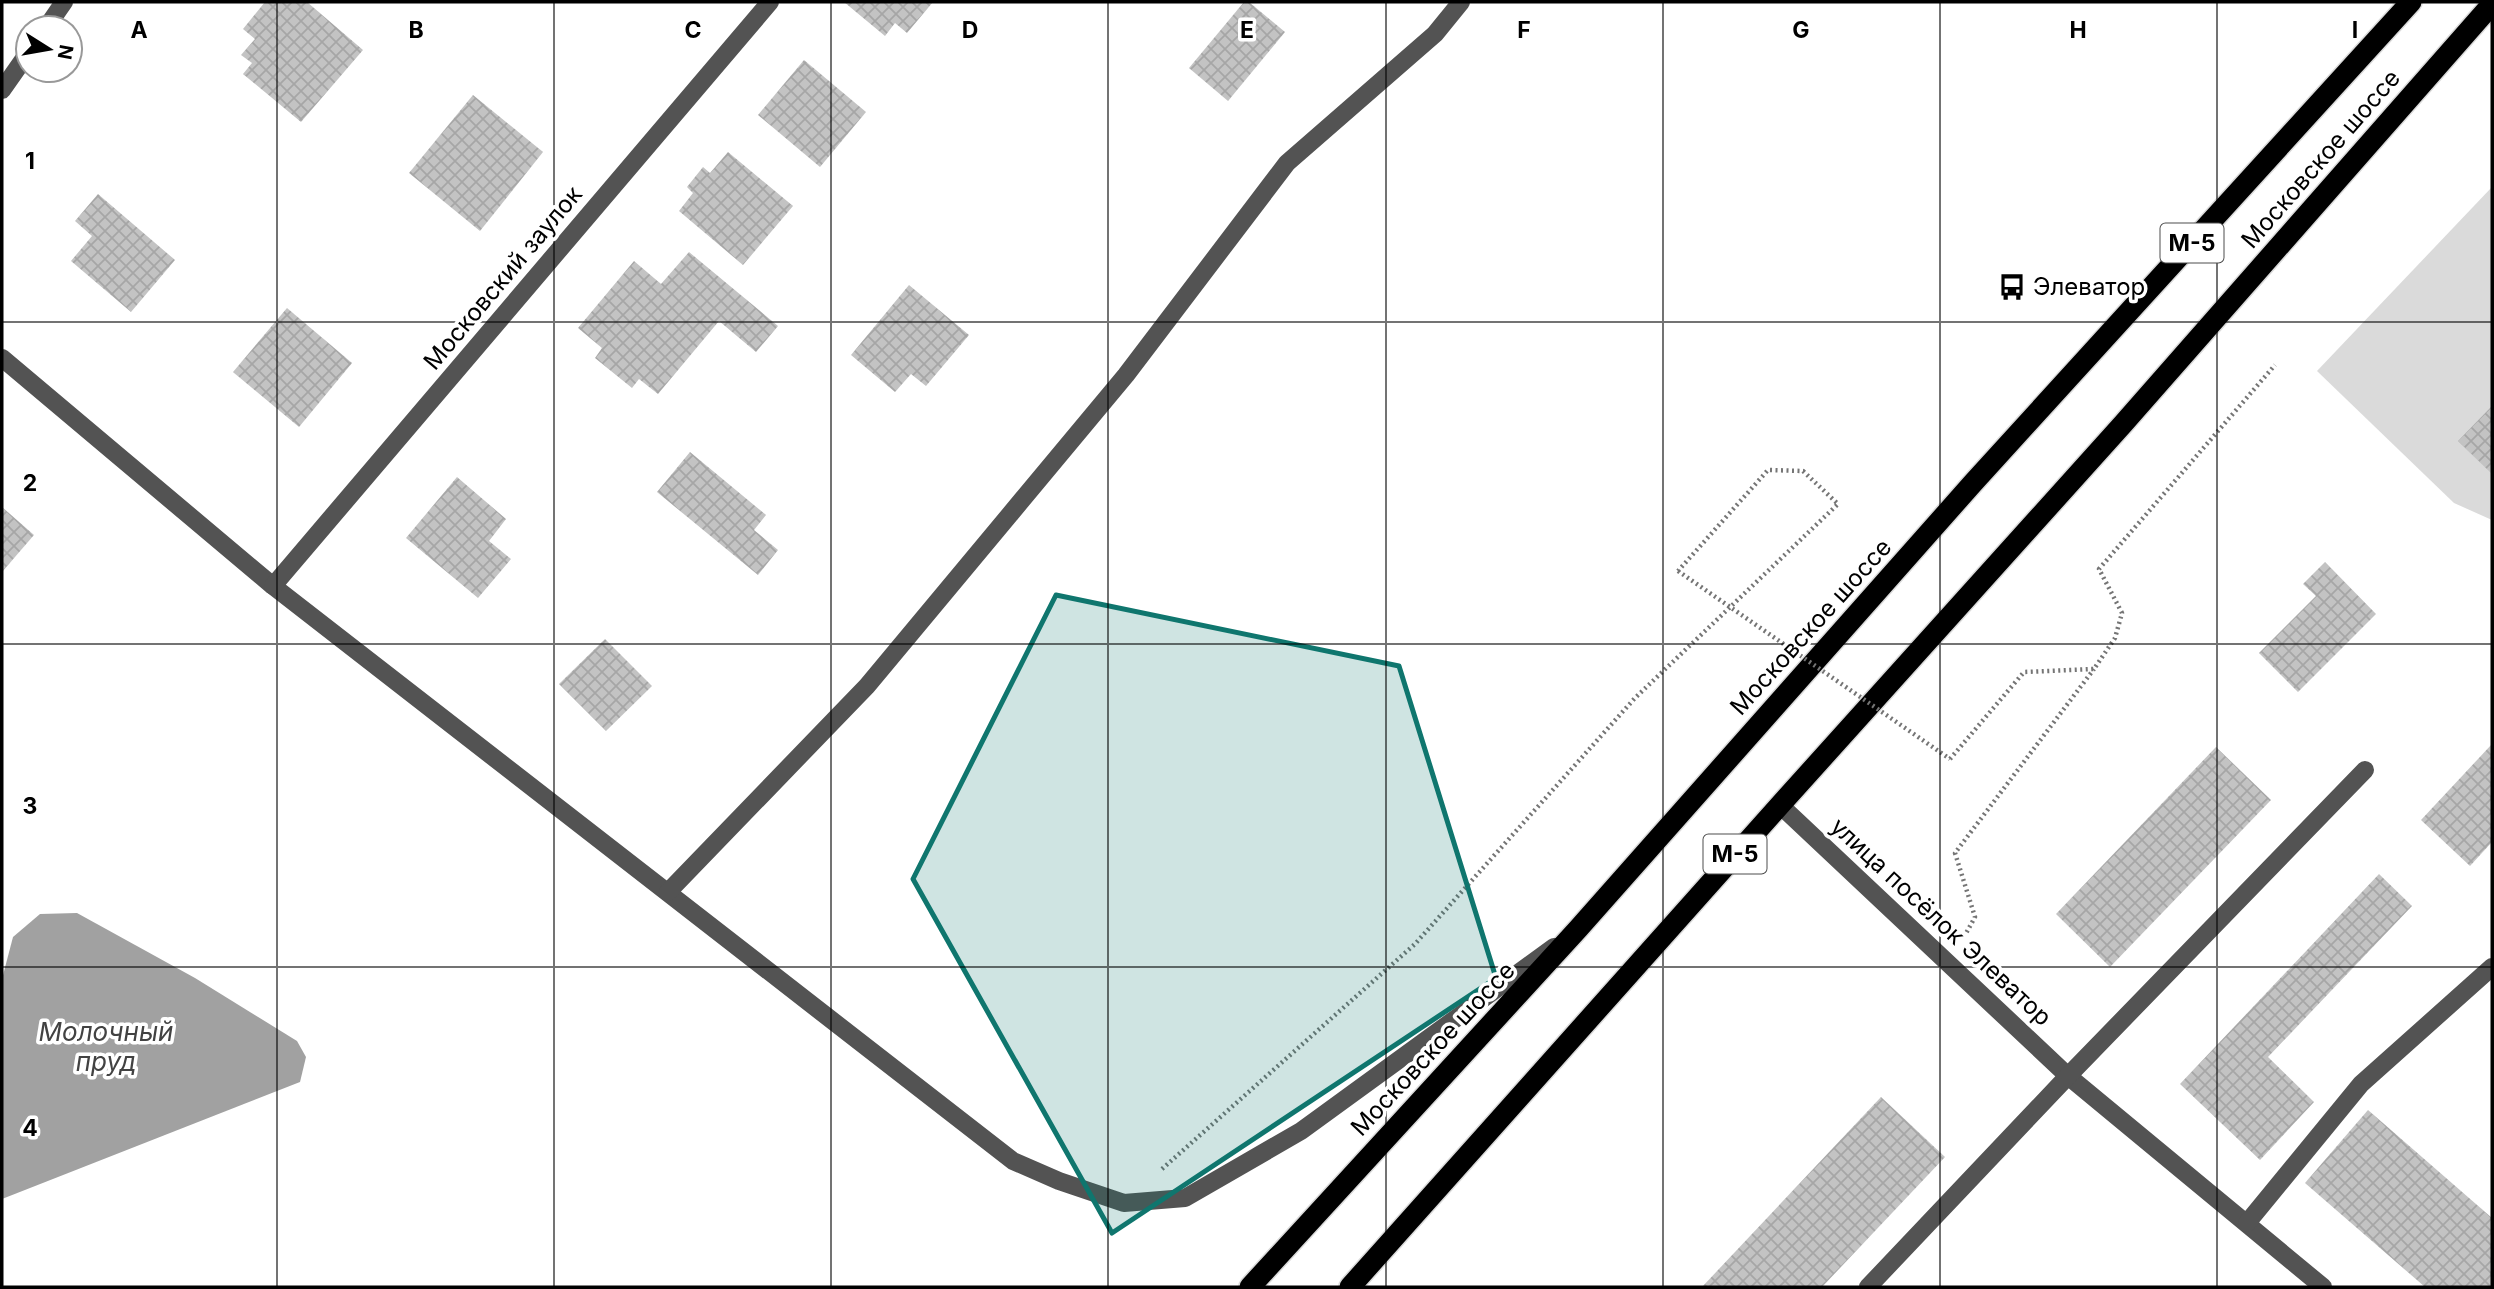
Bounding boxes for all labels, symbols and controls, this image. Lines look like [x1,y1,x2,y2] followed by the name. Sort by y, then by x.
[14,14,84,84] north arrow
[130,16,148,44] text: A
[408,16,424,44] text: B
[684,16,702,44] text: C
[962,16,978,44] text: D
[1240,16,1254,44] text: E
[1517,16,1531,44] text: F
[1792,16,1810,44] text: G
[2069,16,2087,44] text: H
[2352,16,2358,44] text: I
[53,43,78,61] text: N
[2235,63,2406,254] street label: Московское шоссе
[25,147,35,175] text: 1
[417,180,588,375] street label: Московский заулок
[2160,224,2224,262] road number: М-5
[1997,272,2027,302] bus stop icon: Элеватор
[2033,272,2145,301] place label: Элеватор
[23,469,37,497] text: 2
[1724,533,1897,721] street label: Московское шоссе
[23,792,37,820] text: 3
[1825,812,2058,1032] street label: улица посёлок Элеватор
[1704,834,1766,874] road number: М-5
[1345,956,1521,1142] street label: Московское шоссе
[39,1016,173,1077] water label: Молочный пруд
[22,1114,38,1142] text: 4

